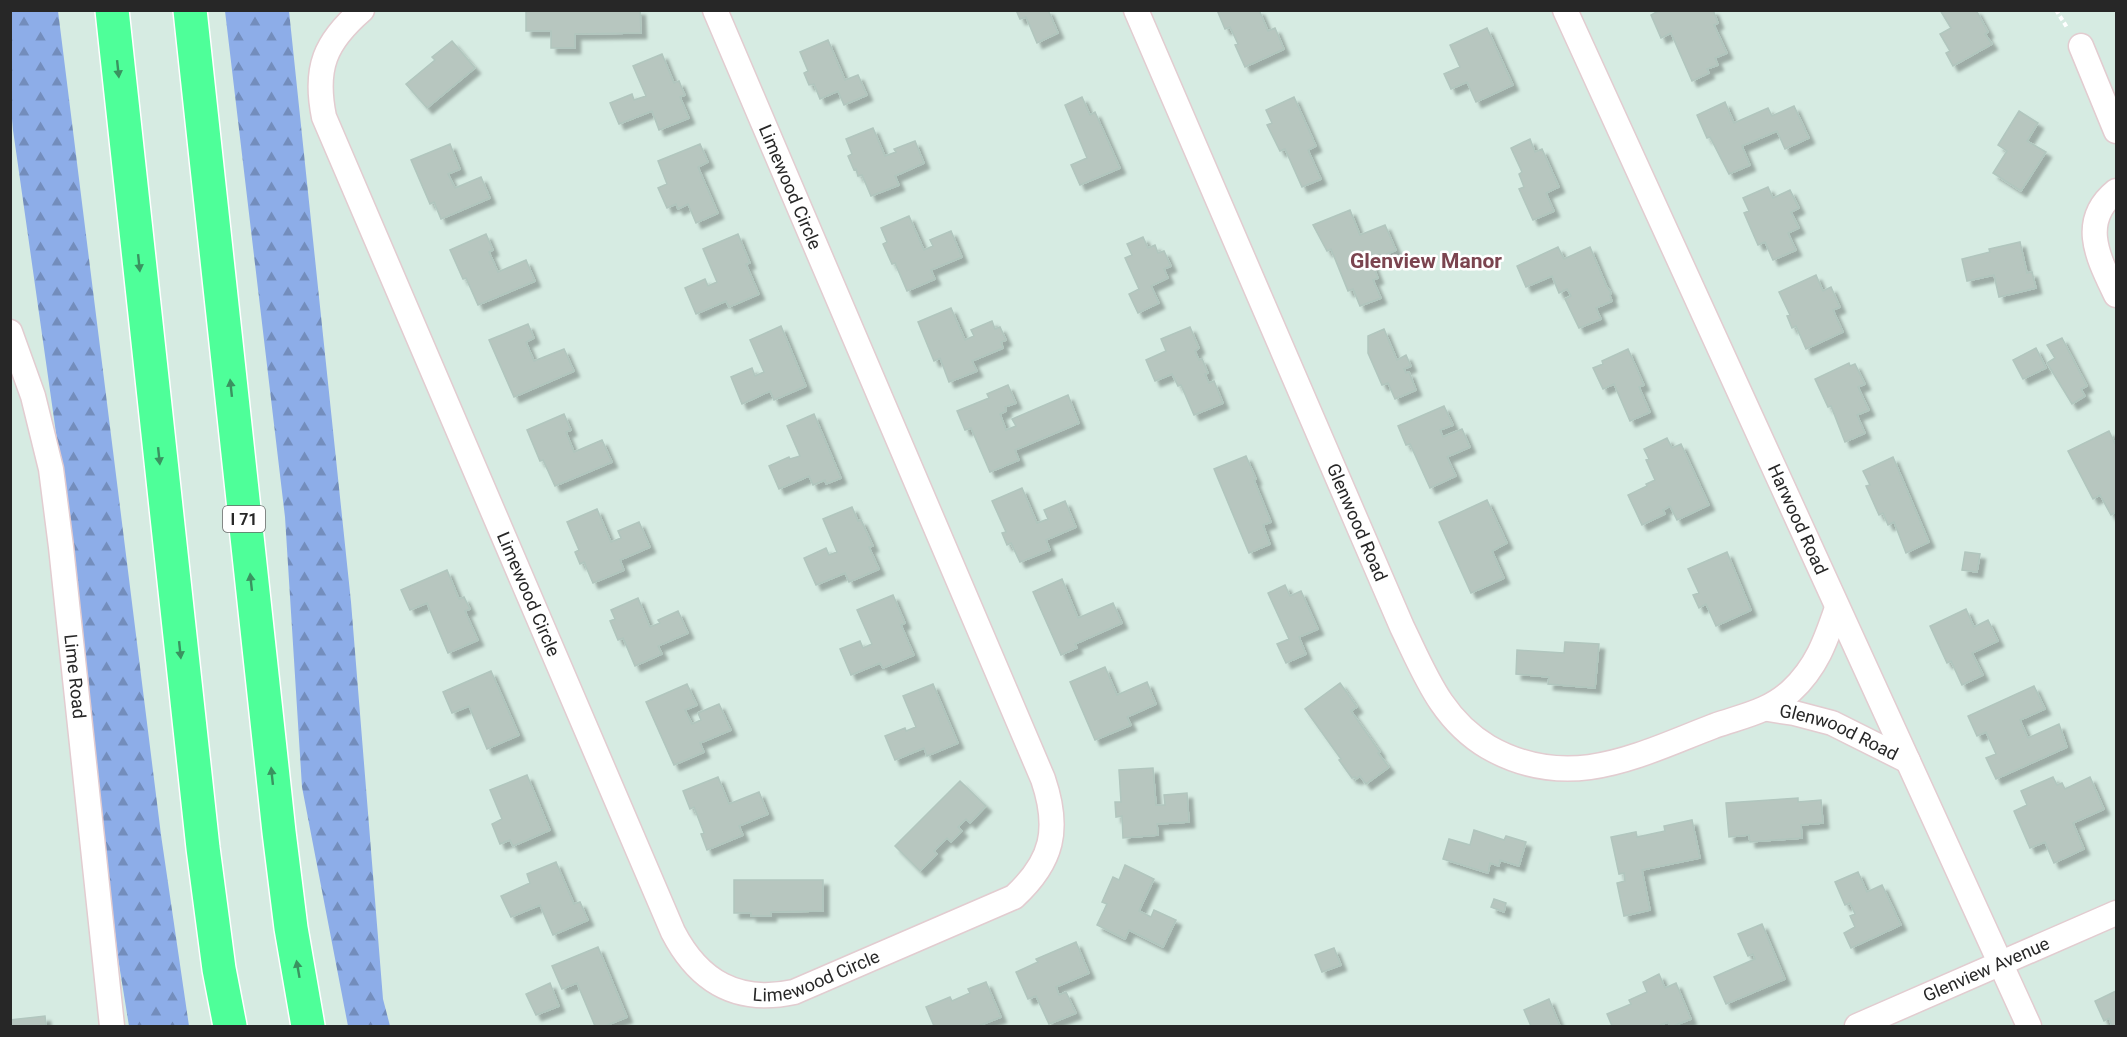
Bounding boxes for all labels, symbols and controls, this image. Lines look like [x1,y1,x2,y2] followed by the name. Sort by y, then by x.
[113,59,123,78] one-way arrow
[755,121,826,252] street label: Limewood Circle
[1350,249,1502,273] district label: Glenview Manor
[134,253,144,272] one-way arrow
[226,378,235,397] one-way arrow
[154,447,164,466] one-way arrow
[1323,460,1392,584] street label: Glenwood Road
[1764,461,1832,578] street label: Harwood Road
[223,506,265,532] road number: I 71
[493,528,565,659] street label: Limewood Circle
[246,572,256,591] one-way arrow
[60,633,90,720] street label: Lime Road
[176,641,185,660] one-way arrow
[1778,700,1902,764] street label: Glenwood Road
[268,766,277,785] one-way arrow
[1920,932,2052,1006] street label: Glenview Avenue
[752,945,883,1005] street label: Limewood Circle
[293,959,302,978] one-way arrow

